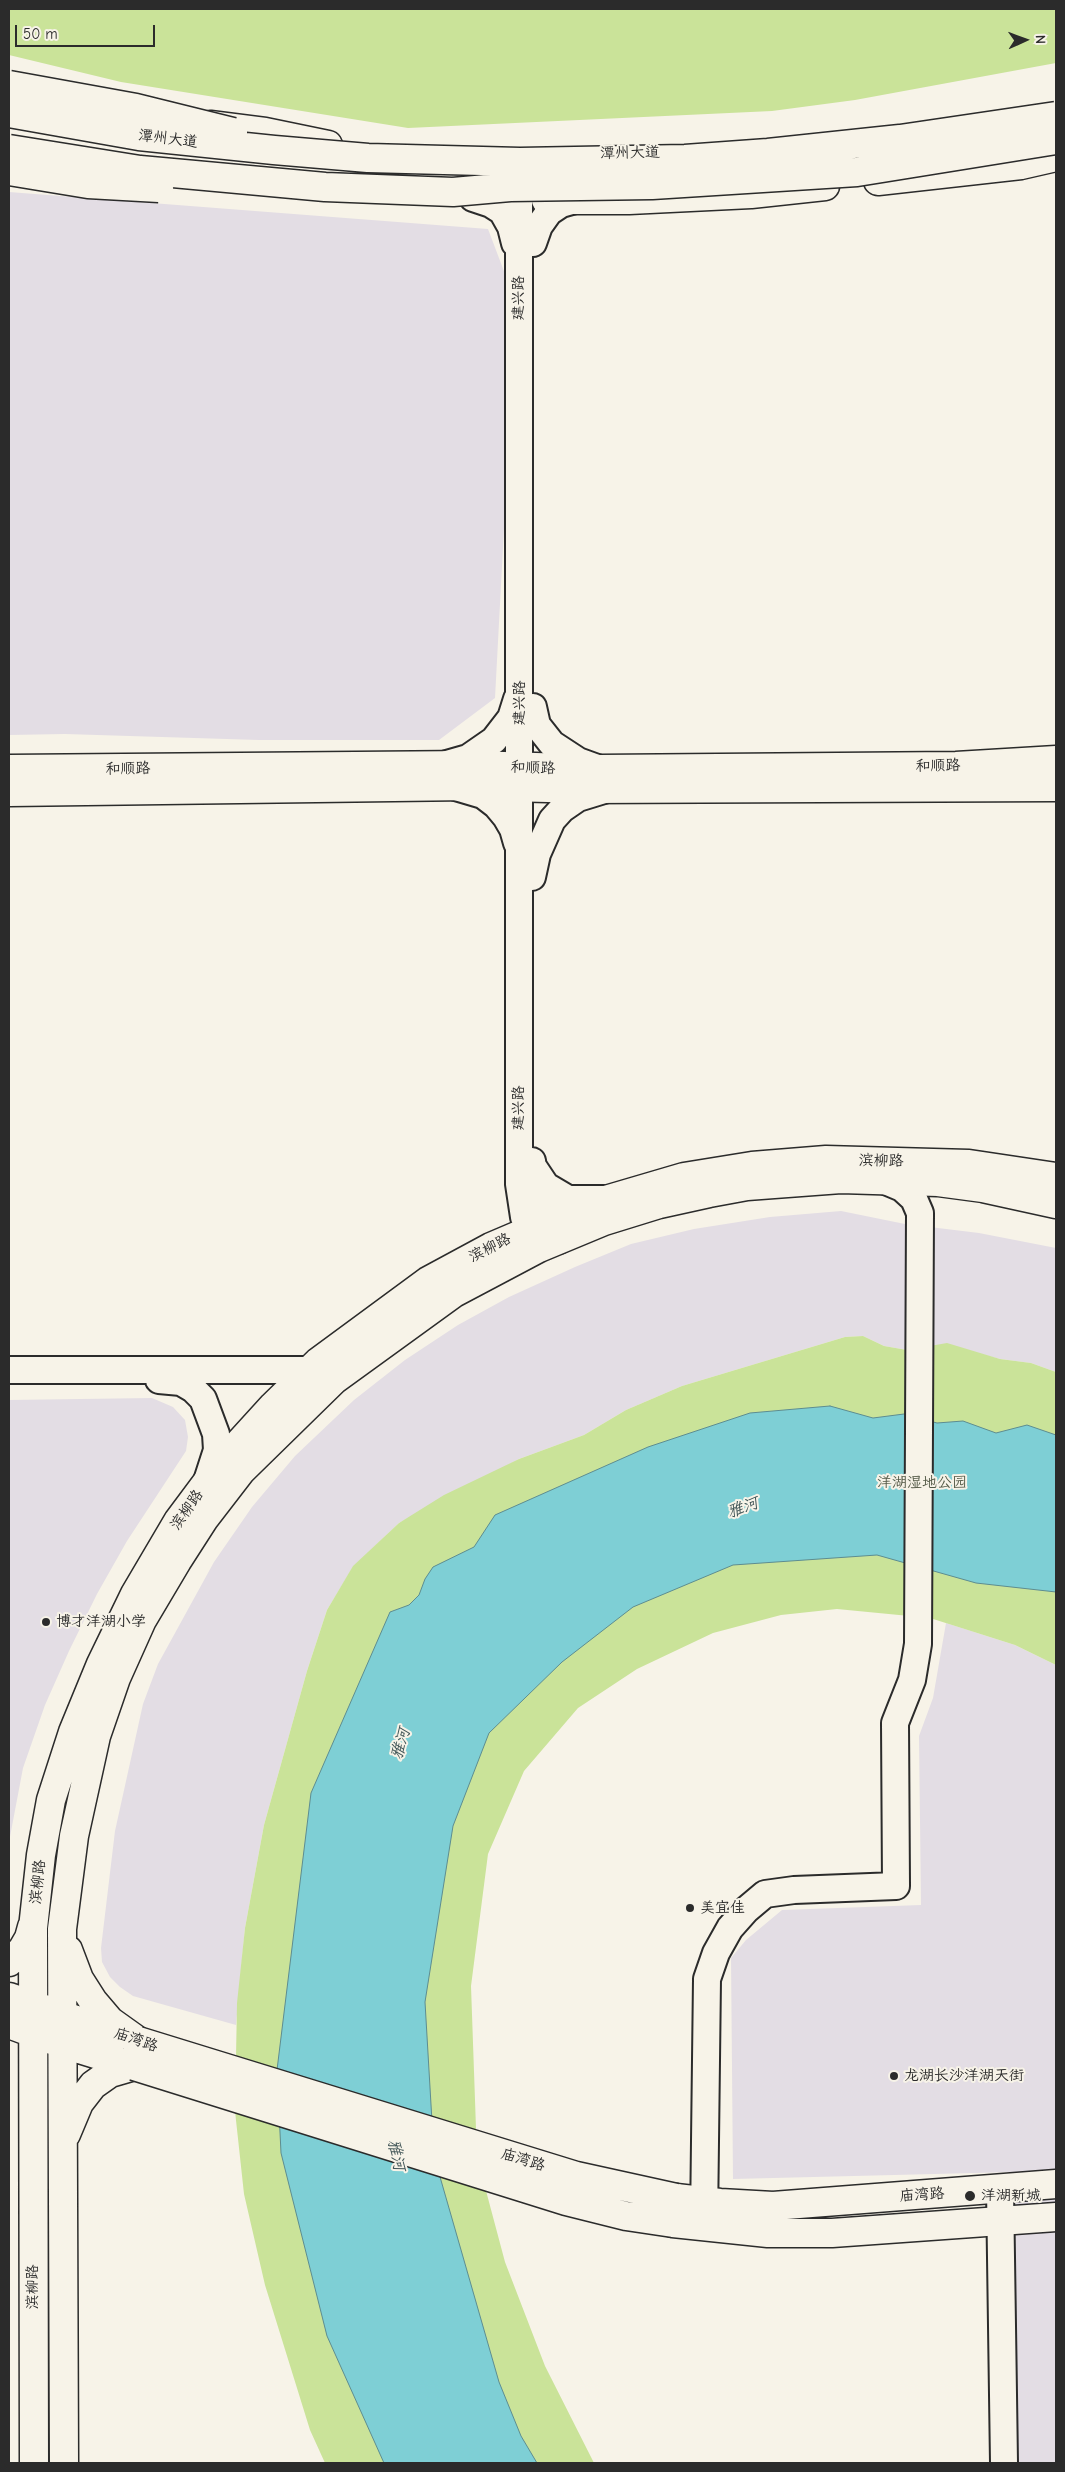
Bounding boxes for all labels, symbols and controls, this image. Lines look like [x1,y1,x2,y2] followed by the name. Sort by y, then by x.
[18,15,158,47] scale bar
[1000,15,1050,65] north arrow
[23,25,58,43] text: 50 m
[1032,35,1049,44] text: N
[137,126,199,152] street label: 潭州大道
[600,143,660,163] street label: 潭州大道
[510,276,528,320] street label: 建兴路
[511,681,529,725] street label: 建兴路
[915,757,961,775] street label: 和顺路
[510,758,556,778] street label: 和顺路
[105,760,151,778] street label: 和顺路
[510,1086,528,1130] street label: 建兴路
[858,1152,904,1170] street label: 滨柳路
[466,1230,514,1266] street label: 滨柳路
[877,1474,967,1492] park label: 洋湖湿地公园
[167,1486,207,1534] street label: 滨柳路
[725,1494,761,1522] water label: 雅河
[56,1613,146,1631] place label: 博才洋湖小学
[40,1616,52,1628] marker: 博才洋湖小学
[387,1726,415,1762] water label: 雅河
[27,1859,49,1905] street label: 滨柳路
[700,1899,745,1917] place label: 美宜佳
[684,1902,696,1914] marker: 美宜佳
[112,2024,160,2056] street label: 庙湾路
[904,2067,1024,2085] place label: 龙湖长沙洋湖天街
[888,2070,900,2082] marker: 龙湖长沙洋湖天街
[383,2137,409,2173] water label: 雅河
[499,2145,547,2175] street label: 庙湾路
[899,2184,945,2206] street label: 庙湾路
[981,2187,1041,2205] place label: 洋湖新城
[963,2189,977,2203] marker: 洋湖新城
[24,2265,42,2309] street label: 滨柳路

